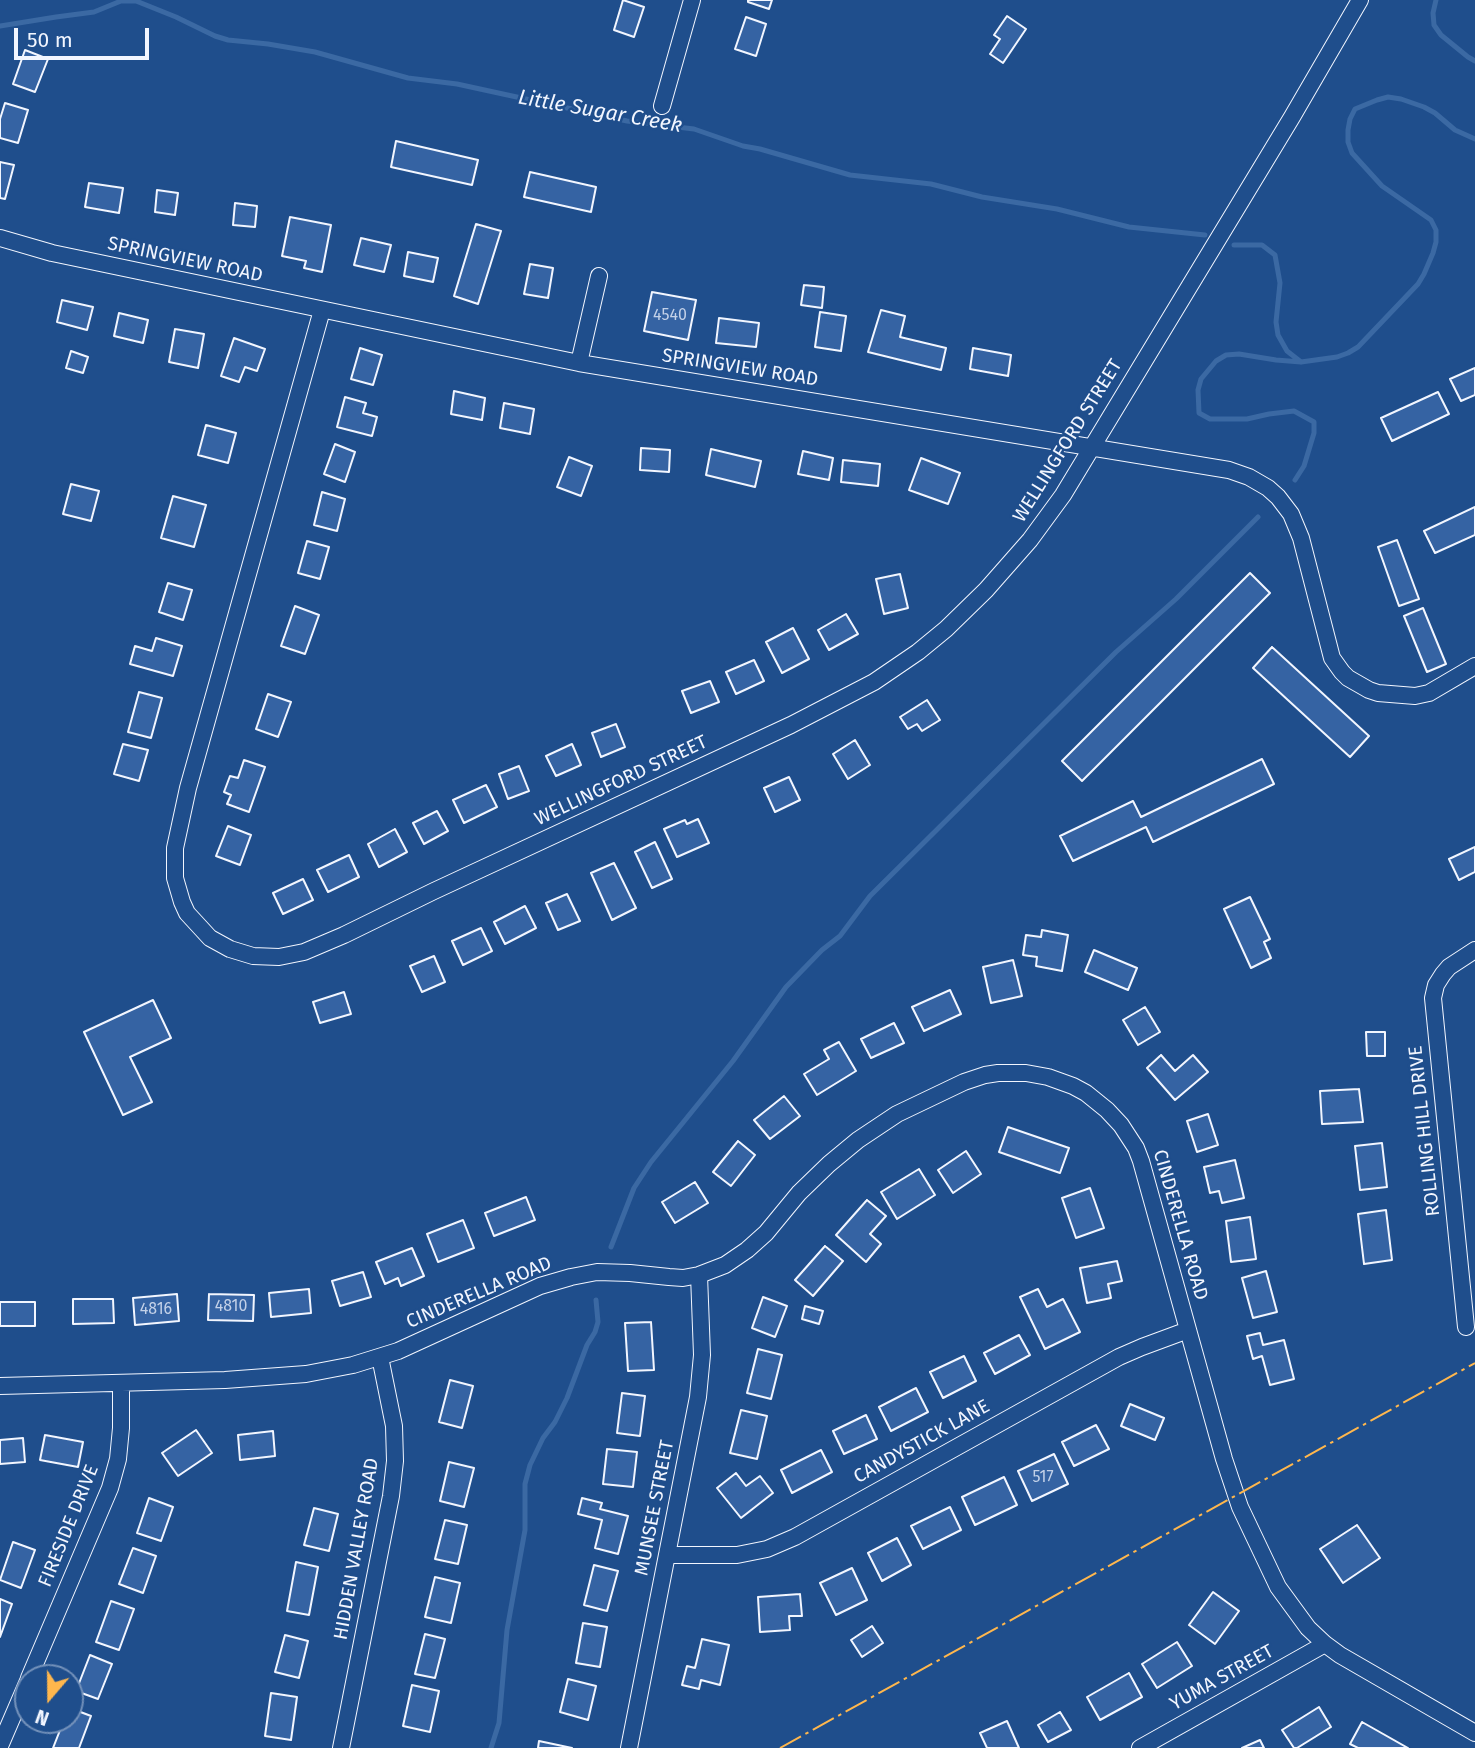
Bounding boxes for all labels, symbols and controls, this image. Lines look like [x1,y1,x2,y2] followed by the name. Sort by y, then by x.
[18,14,152,58] scale bar
[27,27,73,53] text: 50 m
[516,85,684,139] water label: Little Sugar Creek
[105,232,265,288] street label: SPRINGVIEW ROAD
[653,306,687,326] house number: 4540
[660,344,820,392] street label: SPRINGVIEW ROAD
[1009,355,1127,527] street label: WELLINGFORD STREET
[531,731,711,831] street label: WELLINGFORD STREET
[1405,1045,1445,1217] street label: ROLLING HILL DRIVE
[1148,1147,1212,1303] street label: CINDERELLA ROAD
[403,1252,555,1334] street label: CINDERELLA ROAD
[215,1297,247,1317] house number: 4810
[140,1300,172,1320] house number: 4816
[850,1395,994,1489] street label: CANDYSTICK LANE
[631,1438,679,1578] street label: MUNSEE STREET
[330,1456,384,1642] street label: HIDDEN VALLEY ROAD
[34,1462,104,1590] street label: FIRESIDE DRIVE
[1032,1468,1054,1488] house number: 517
[1166,1640,1278,1716] street label: YUMA STREET
[14,1664,84,1734] north arrow
[32,1704,52,1730] text: N

